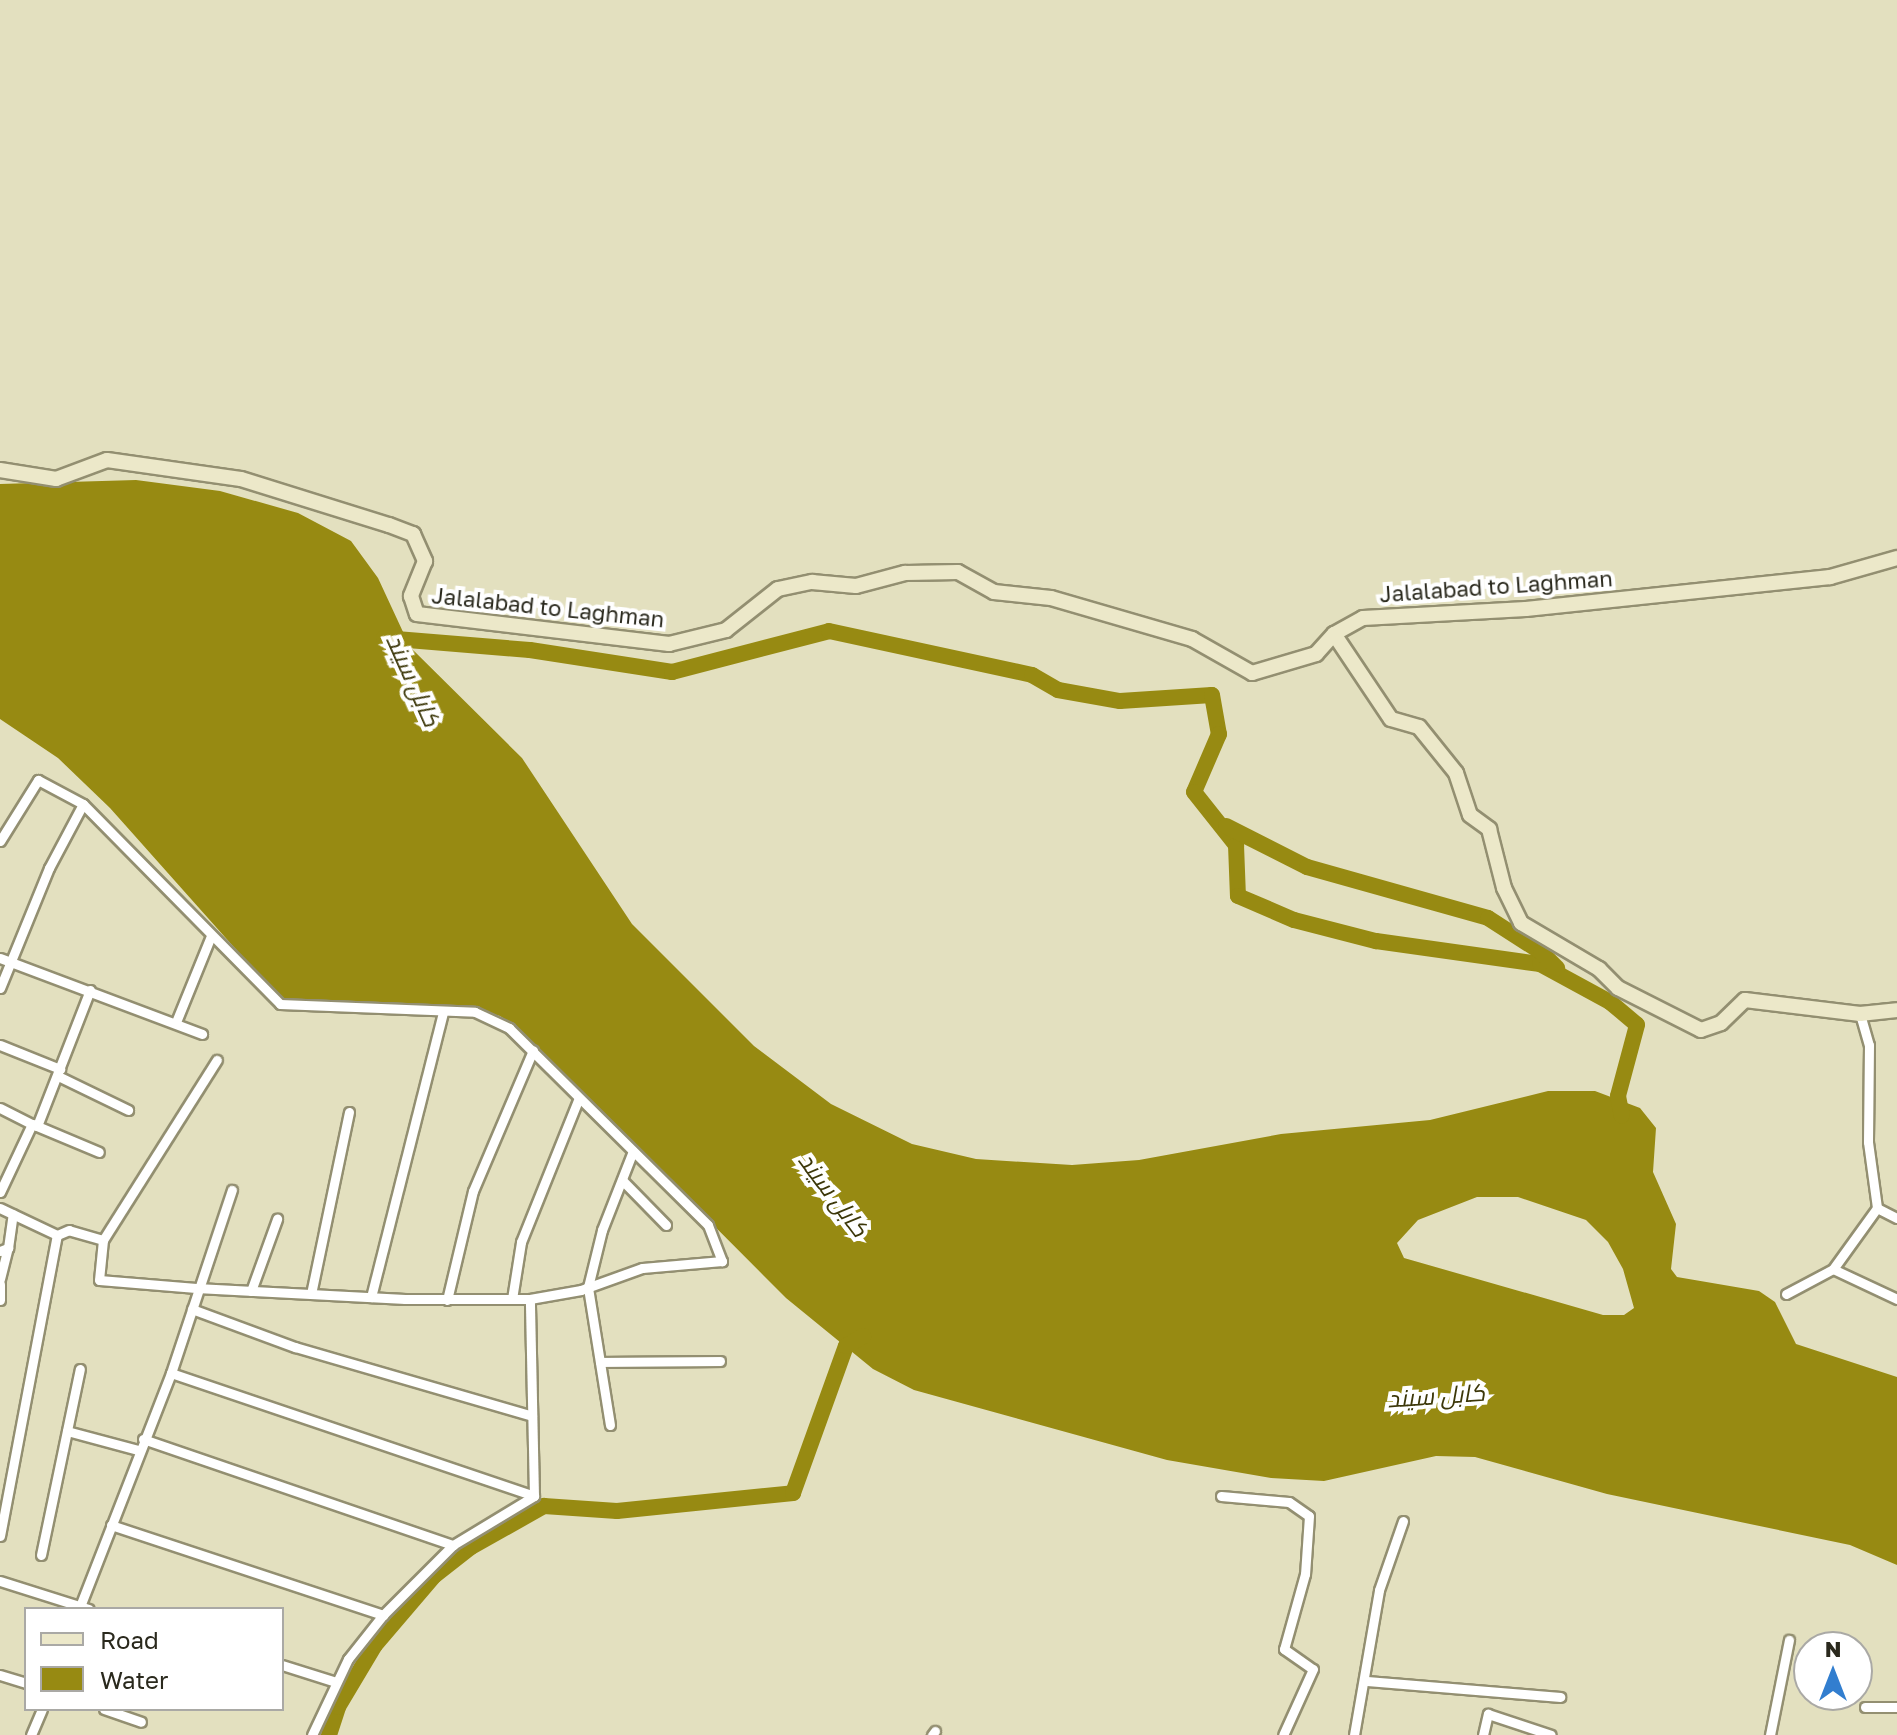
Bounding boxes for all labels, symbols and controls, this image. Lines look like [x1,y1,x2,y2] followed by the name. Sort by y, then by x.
[1378,565,1614,607] street label: Jalalabad to Laghman
[430,582,666,632] street label: Jalalabad to Laghman
[381,629,447,731] water label: کابل سيند
[793,1146,875,1242] water label: کابل سيند
[1386,1377,1486,1413] water label: کابل سيند
[24,1607,284,1711] legend
[100,1625,159,1654] text: Road
[1793,1631,1873,1711] north arrow
[1825,1635,1841,1662] text: N
[100,1665,168,1694] text: Water

